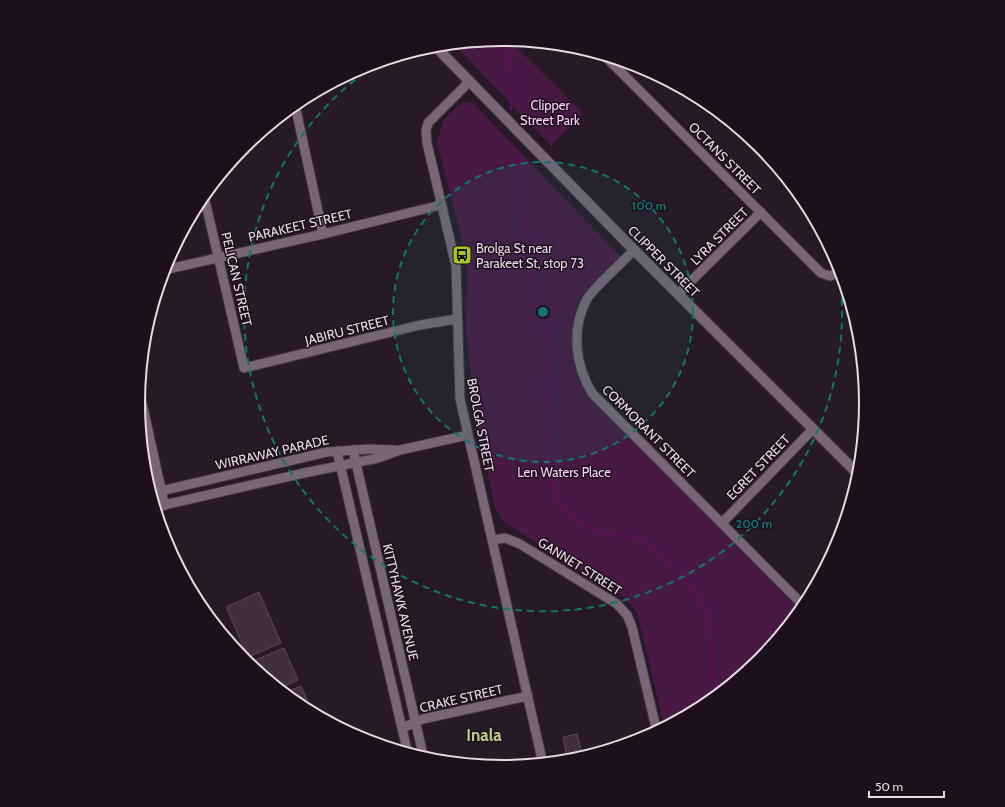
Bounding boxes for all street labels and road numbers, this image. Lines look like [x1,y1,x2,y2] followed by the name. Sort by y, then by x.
[686,119,765,198] street label: OCTANS STREET
[687,204,751,268] street label: LYRA STREET
[247,205,354,245] street label: PARAKEET STREET
[625,222,703,300] street label: CLIPPER STREET
[218,230,256,328] street label: PELICAN STREET
[302,312,391,348] street label: JABIRU STREET
[464,377,498,473] street label: BROLGA STREET
[599,381,699,481] street label: CORMORANT STREET
[214,431,330,473] street label: WIRRAWAY PARADE
[723,431,793,503] street label: EGRET STREET
[535,534,625,598] street label: GANNET STREET
[380,542,422,662] street label: KITTYHAWK AVENUE
[418,681,504,715] street label: CRAKE STREET

